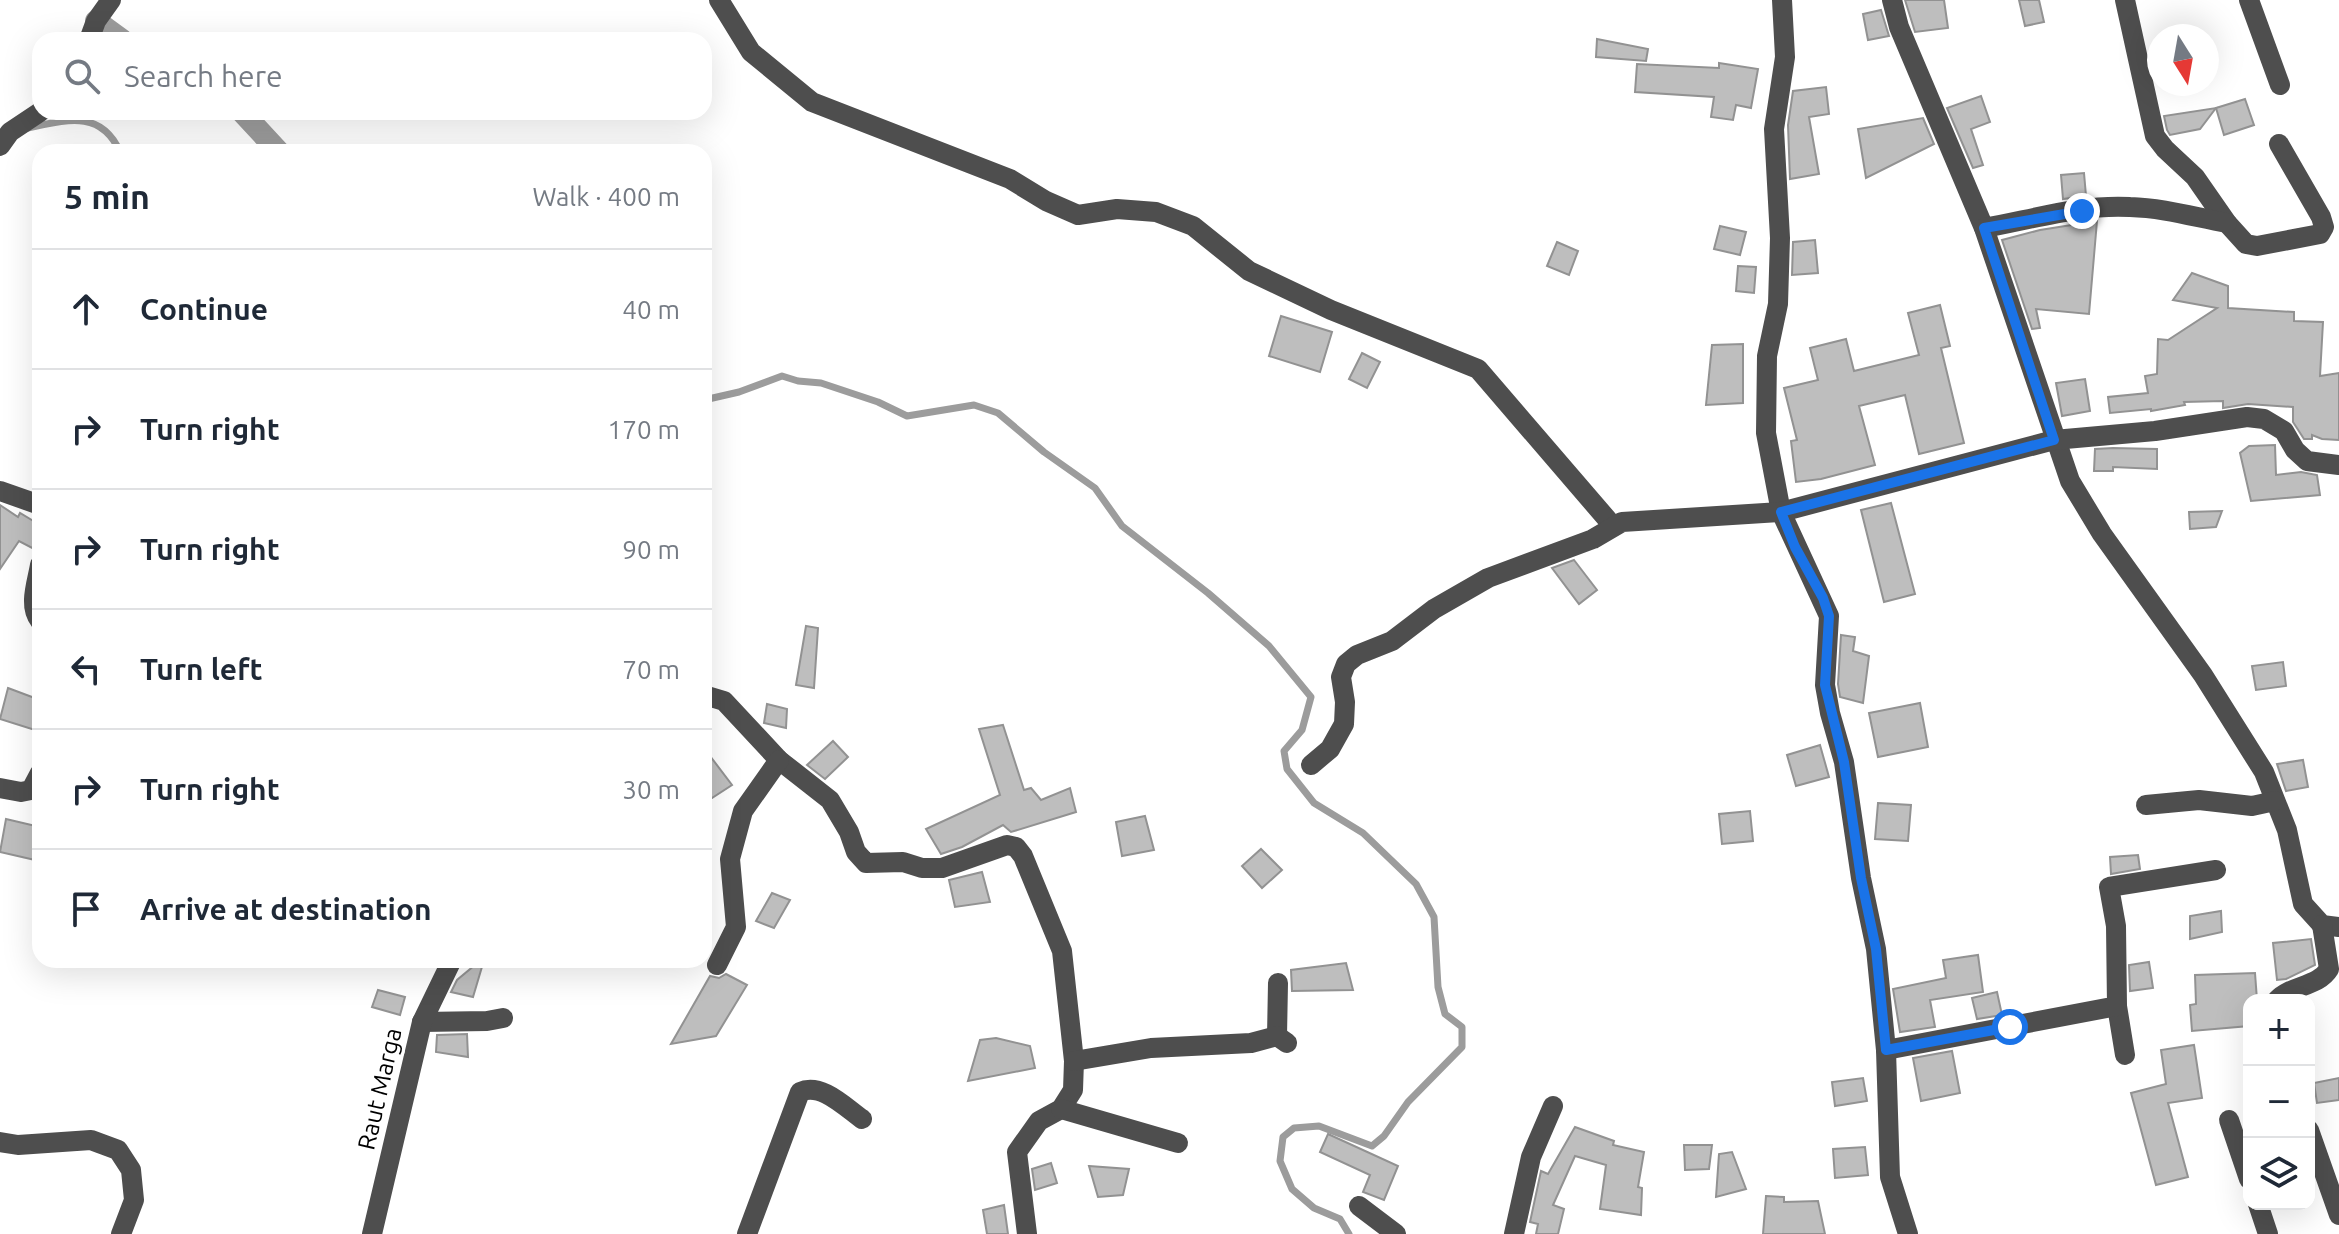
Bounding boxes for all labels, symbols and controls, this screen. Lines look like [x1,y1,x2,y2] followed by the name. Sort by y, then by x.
[2147,24,2219,96] north arrow
[32,32,712,120] search box
[60,54,104,98] icon: search
[124,59,283,93] text: Search here
[64,177,150,215] text: 5 min
[532,182,680,211] text: Walk · 400 m
[2064,193,2100,229] route end
[64,287,108,331] icon: ahead
[140,292,268,326] text: Continue
[622,295,680,324] text: 40 m
[64,407,108,451] icon: right
[140,412,280,446] text: Turn right
[608,415,680,444] text: 170 m
[64,527,108,571] icon: right
[140,532,280,566] text: Turn right
[622,535,680,564] text: 90 m
[64,647,108,691] icon: left
[140,652,262,686] text: Turn left
[622,655,680,684] text: 70 m
[64,767,108,811] icon: right
[140,772,280,806] text: Turn right
[622,775,680,804] text: 30 m
[64,887,108,931] icon: arrive
[140,892,432,926] text: Arrive at destination
[2243,994,2315,1210] map controls
[2243,994,2315,1066] button: +
[1992,1009,2028,1045] route start
[352,1025,407,1152] street label: Raut Marga
[2243,1066,2315,1138] button: −
[2243,1138,2315,1210] button: layers

